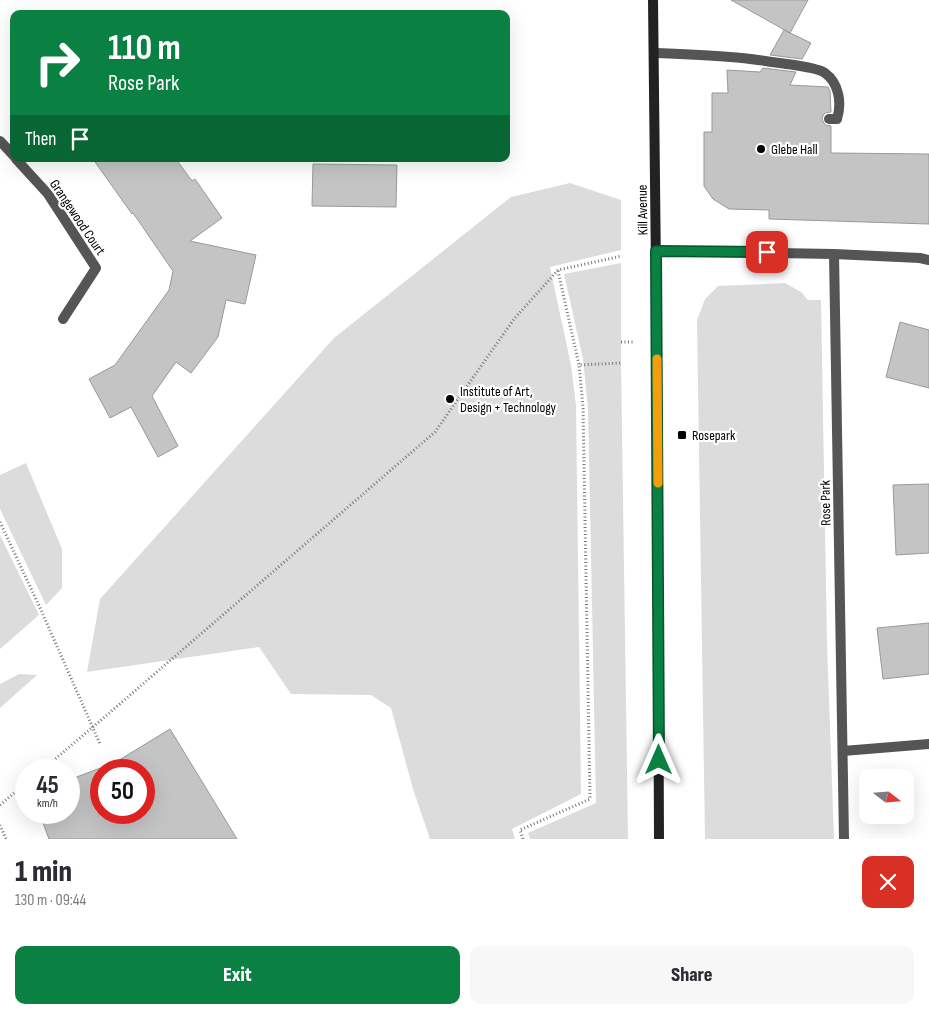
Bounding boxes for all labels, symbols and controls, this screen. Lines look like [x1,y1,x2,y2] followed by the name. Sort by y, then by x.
[108,27,181,70] text: 110 m
[25,30,90,95] icon: right
[108,70,179,97] text: Rose Park
[66,125,94,153] icon: arrive
[25,128,56,151] text: Then
[771,141,818,158] place label: Glebe Hall
[755,143,767,155] marker: Glebe Hall
[46,176,109,258] street label: Grangewood Court
[634,185,651,235] street label: Kill Avenue
[746,231,788,273] pin
[753,238,781,266] icon: arrive
[460,383,557,416] place label: Institute of Art, Design + Technology
[444,393,456,405] marker: Institute of Art, Design + Technology
[692,427,736,444] place label: Rosepark
[676,429,688,441] marker: Rosepark
[817,479,834,526] street label: Rose Park
[632,733,684,785] position arrow
[90,759,155,824] speed limit sign: 50
[859,769,914,824] north arrow
[859,769,914,824] map controls
[36,770,59,801] text: 45
[37,796,58,811] text: km/h
[15,854,72,890] text: 1 min
[862,856,914,908] button: close
[15,891,86,910] text: 130 m · 09:44
[15,946,460,1004] button: Exit
[470,946,914,1004] button: Share

